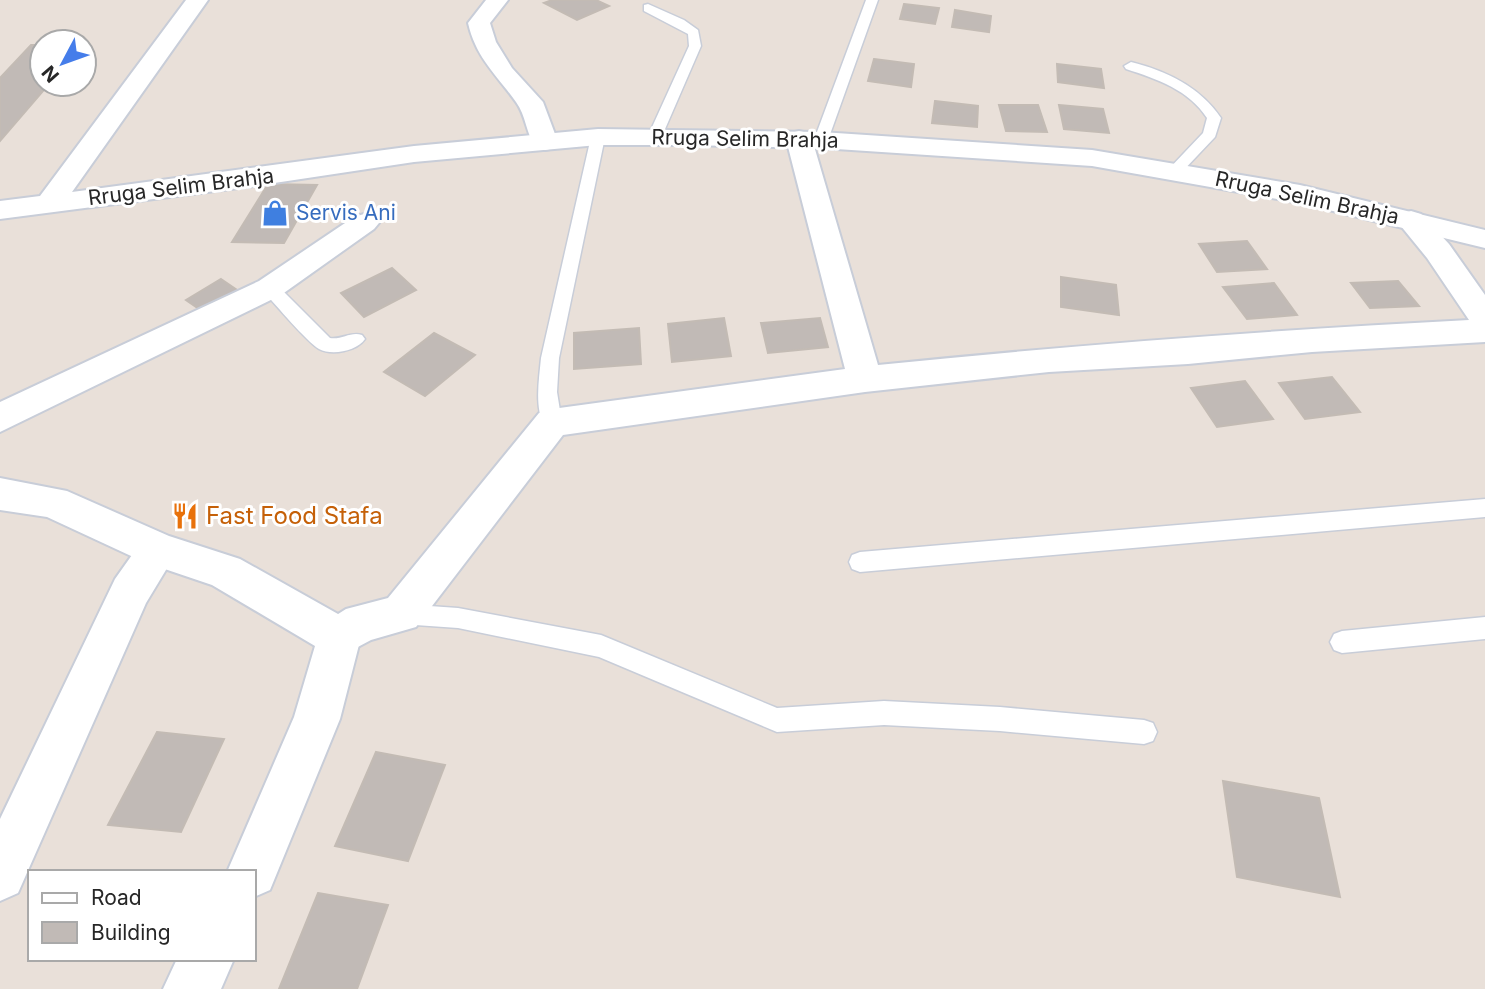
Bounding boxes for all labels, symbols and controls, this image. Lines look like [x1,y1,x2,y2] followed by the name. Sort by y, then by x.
[28,28,98,98] north arrow
[37,61,64,87] text: N
[651,124,839,153] street label: Rruga Selim Brahja
[86,163,275,210] street label: Rruga Selim Brahja
[1213,166,1401,229] street label: Rruga Selim Brahja
[260,198,290,228] shop icon: Servis Ani
[296,200,396,225] place label: Servis Ani
[170,501,200,531] restaurant icon: Fast Food Stafa
[206,501,383,530] place label: Fast Food Stafa
[28,870,256,961] legend
[91,885,142,910] text: Road
[91,920,171,945] text: Building

